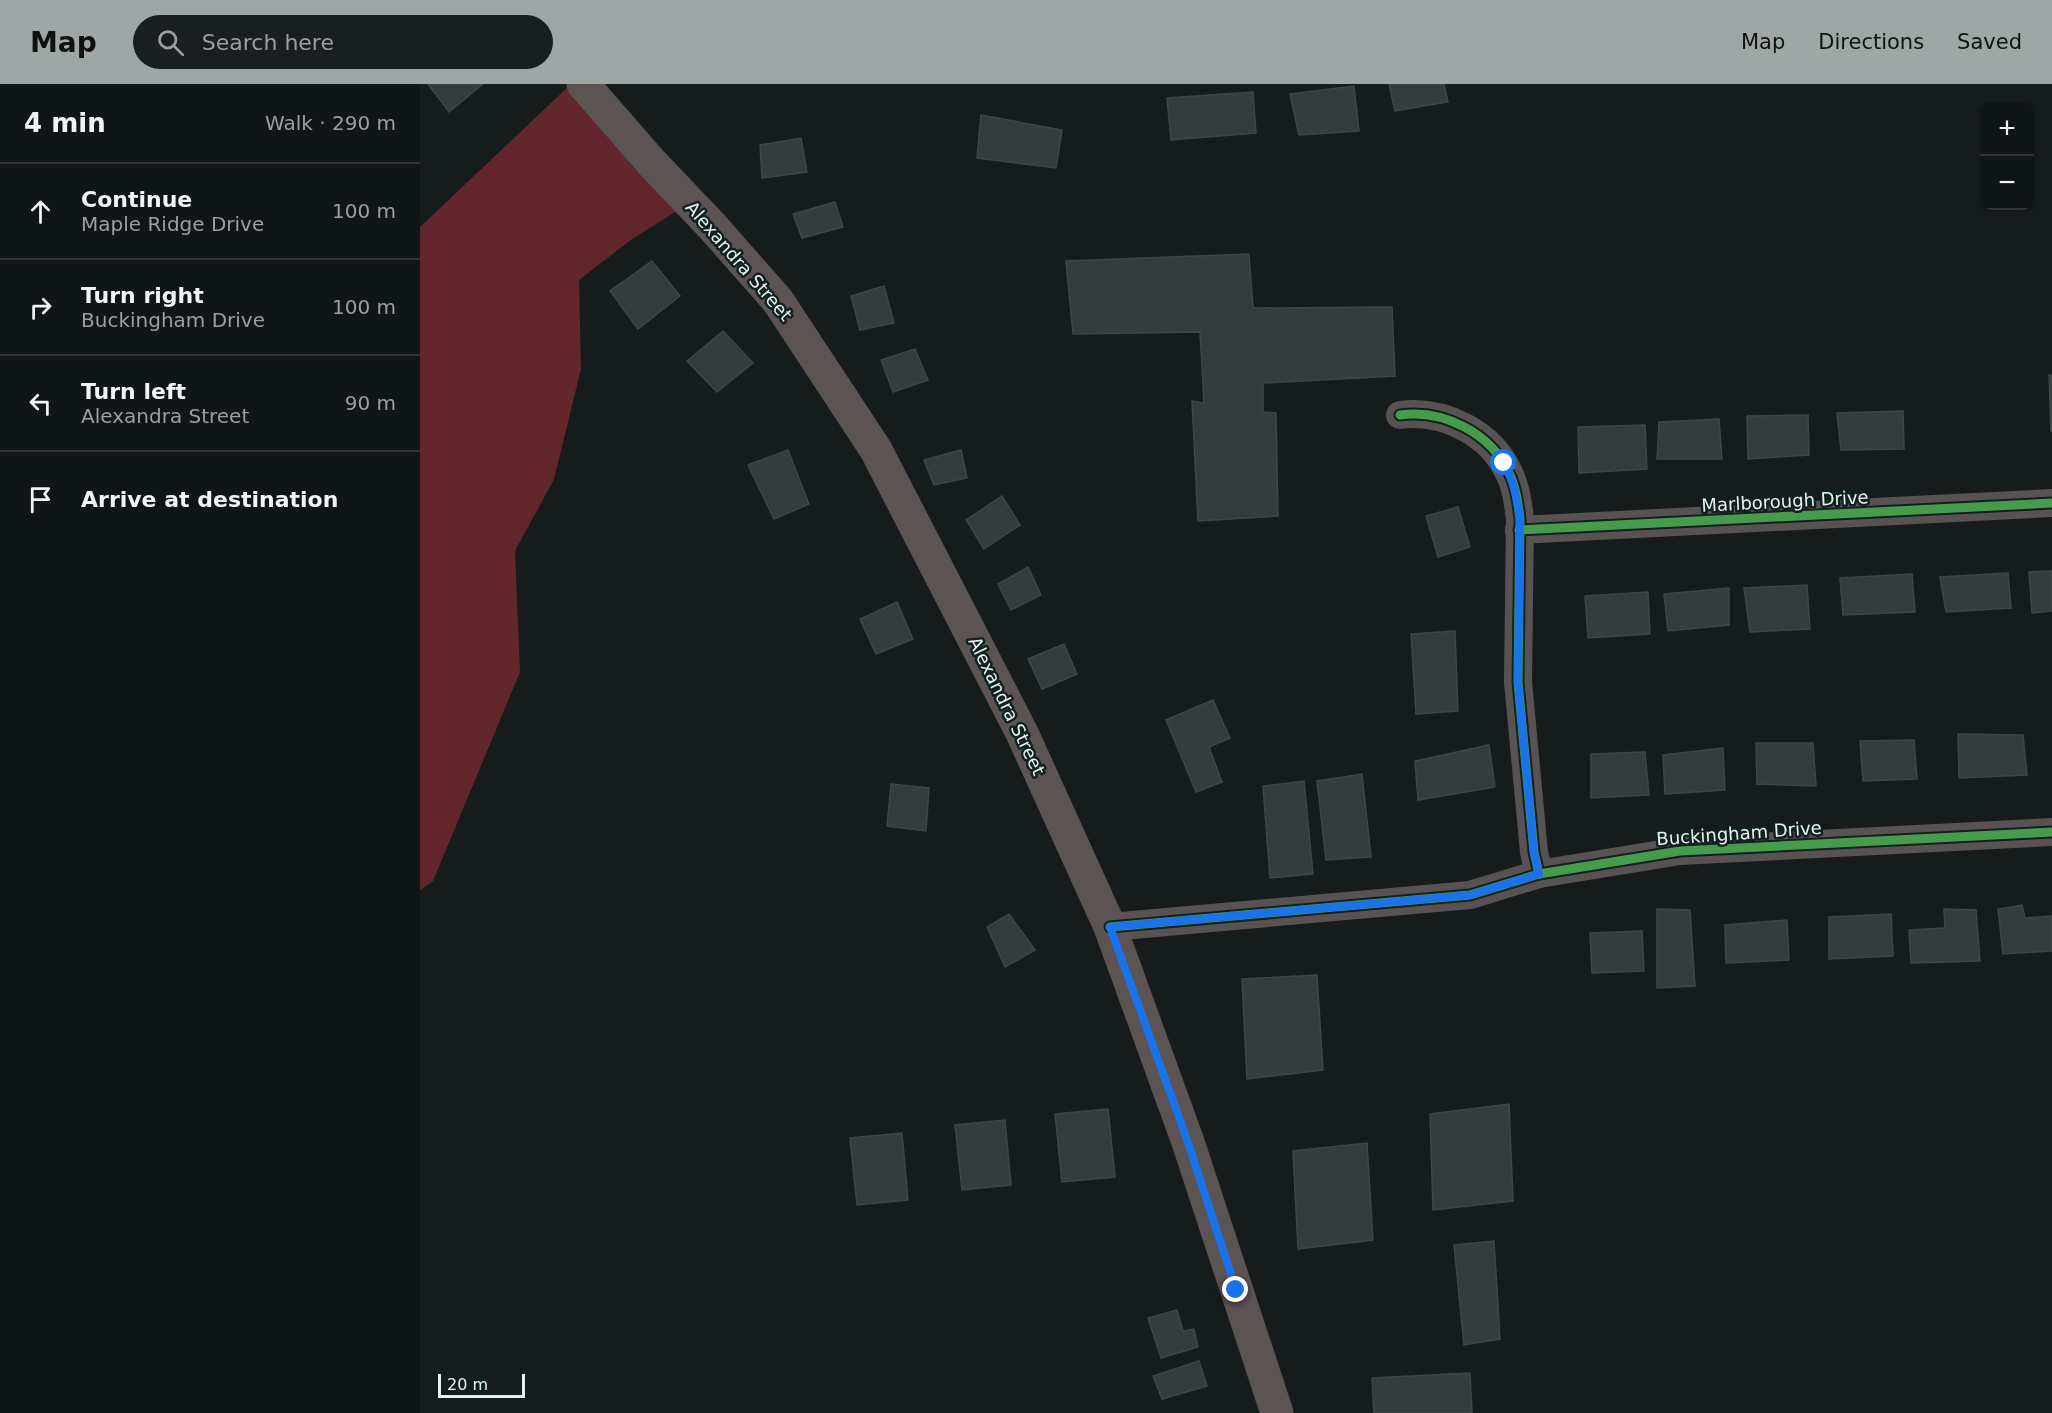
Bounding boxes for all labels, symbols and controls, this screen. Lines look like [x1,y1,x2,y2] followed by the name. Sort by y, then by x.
[133,15,553,69] search box
[30,26,97,59] text: Map
[154,26,187,59] icon: search
[202,30,334,55] text: Search here
[1741,30,1785,54] text: Map
[1818,30,1924,54] text: Directions
[1957,30,2022,54] text: Saved
[1980,102,2034,210] map controls
[1980,102,2034,156] button: +
[24,108,106,138] text: 4 min
[265,111,396,135] text: Walk · 290 m
[1980,156,2034,210] button: −
[81,187,192,212] text: Continue
[24,195,57,228] icon: ahead
[681,197,797,325] street label: Alexandra Street
[332,199,396,223] text: 100 m
[81,212,264,236] text: Maple Ridge Drive
[81,283,204,308] text: Turn right
[24,291,57,324] icon: right
[332,295,396,319] text: 100 m
[81,308,265,332] text: Buckingham Drive
[81,379,186,404] text: Turn left
[24,387,57,420] icon: left
[345,391,396,415] text: 90 m
[81,404,249,428] text: Alexandra Street
[1490,449,1516,475] route start
[24,483,57,516] icon: arrive
[1701,486,1869,516] street label: Marlborough Drive
[81,487,338,512] text: Arrive at destination
[964,633,1050,779] street label: Alexandra Street
[1656,817,1822,849] street label: Buckingham Drive
[1222,1276,1248,1302] route end
[438,1371,525,1398] scale bar
[447,1375,488,1394] text: 20 m

